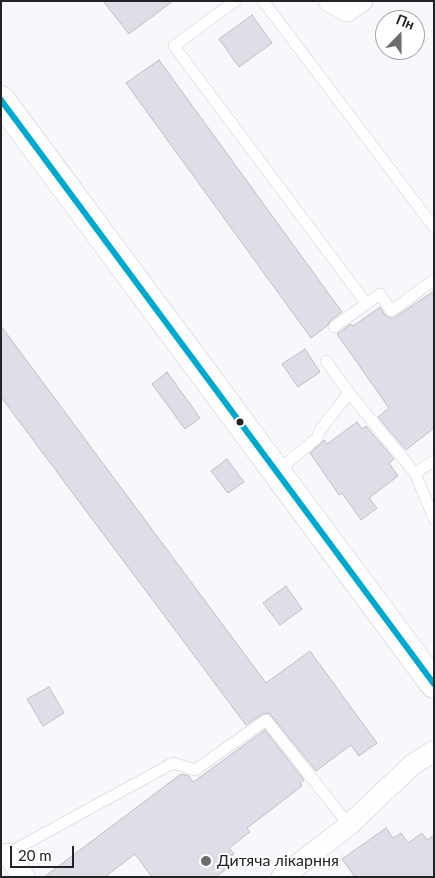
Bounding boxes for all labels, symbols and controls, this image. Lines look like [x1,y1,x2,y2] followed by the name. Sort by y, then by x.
[375,10,425,60] north arrow
[394,10,417,33] text: Пн
[235,417,245,427] unlabelled marker
[12,836,76,868] scale bar
[18,846,52,864] text: 20 m
[217,851,339,871] place label: Дитяча лікарння
[199,854,213,868] marker: Дитяча лікарння

